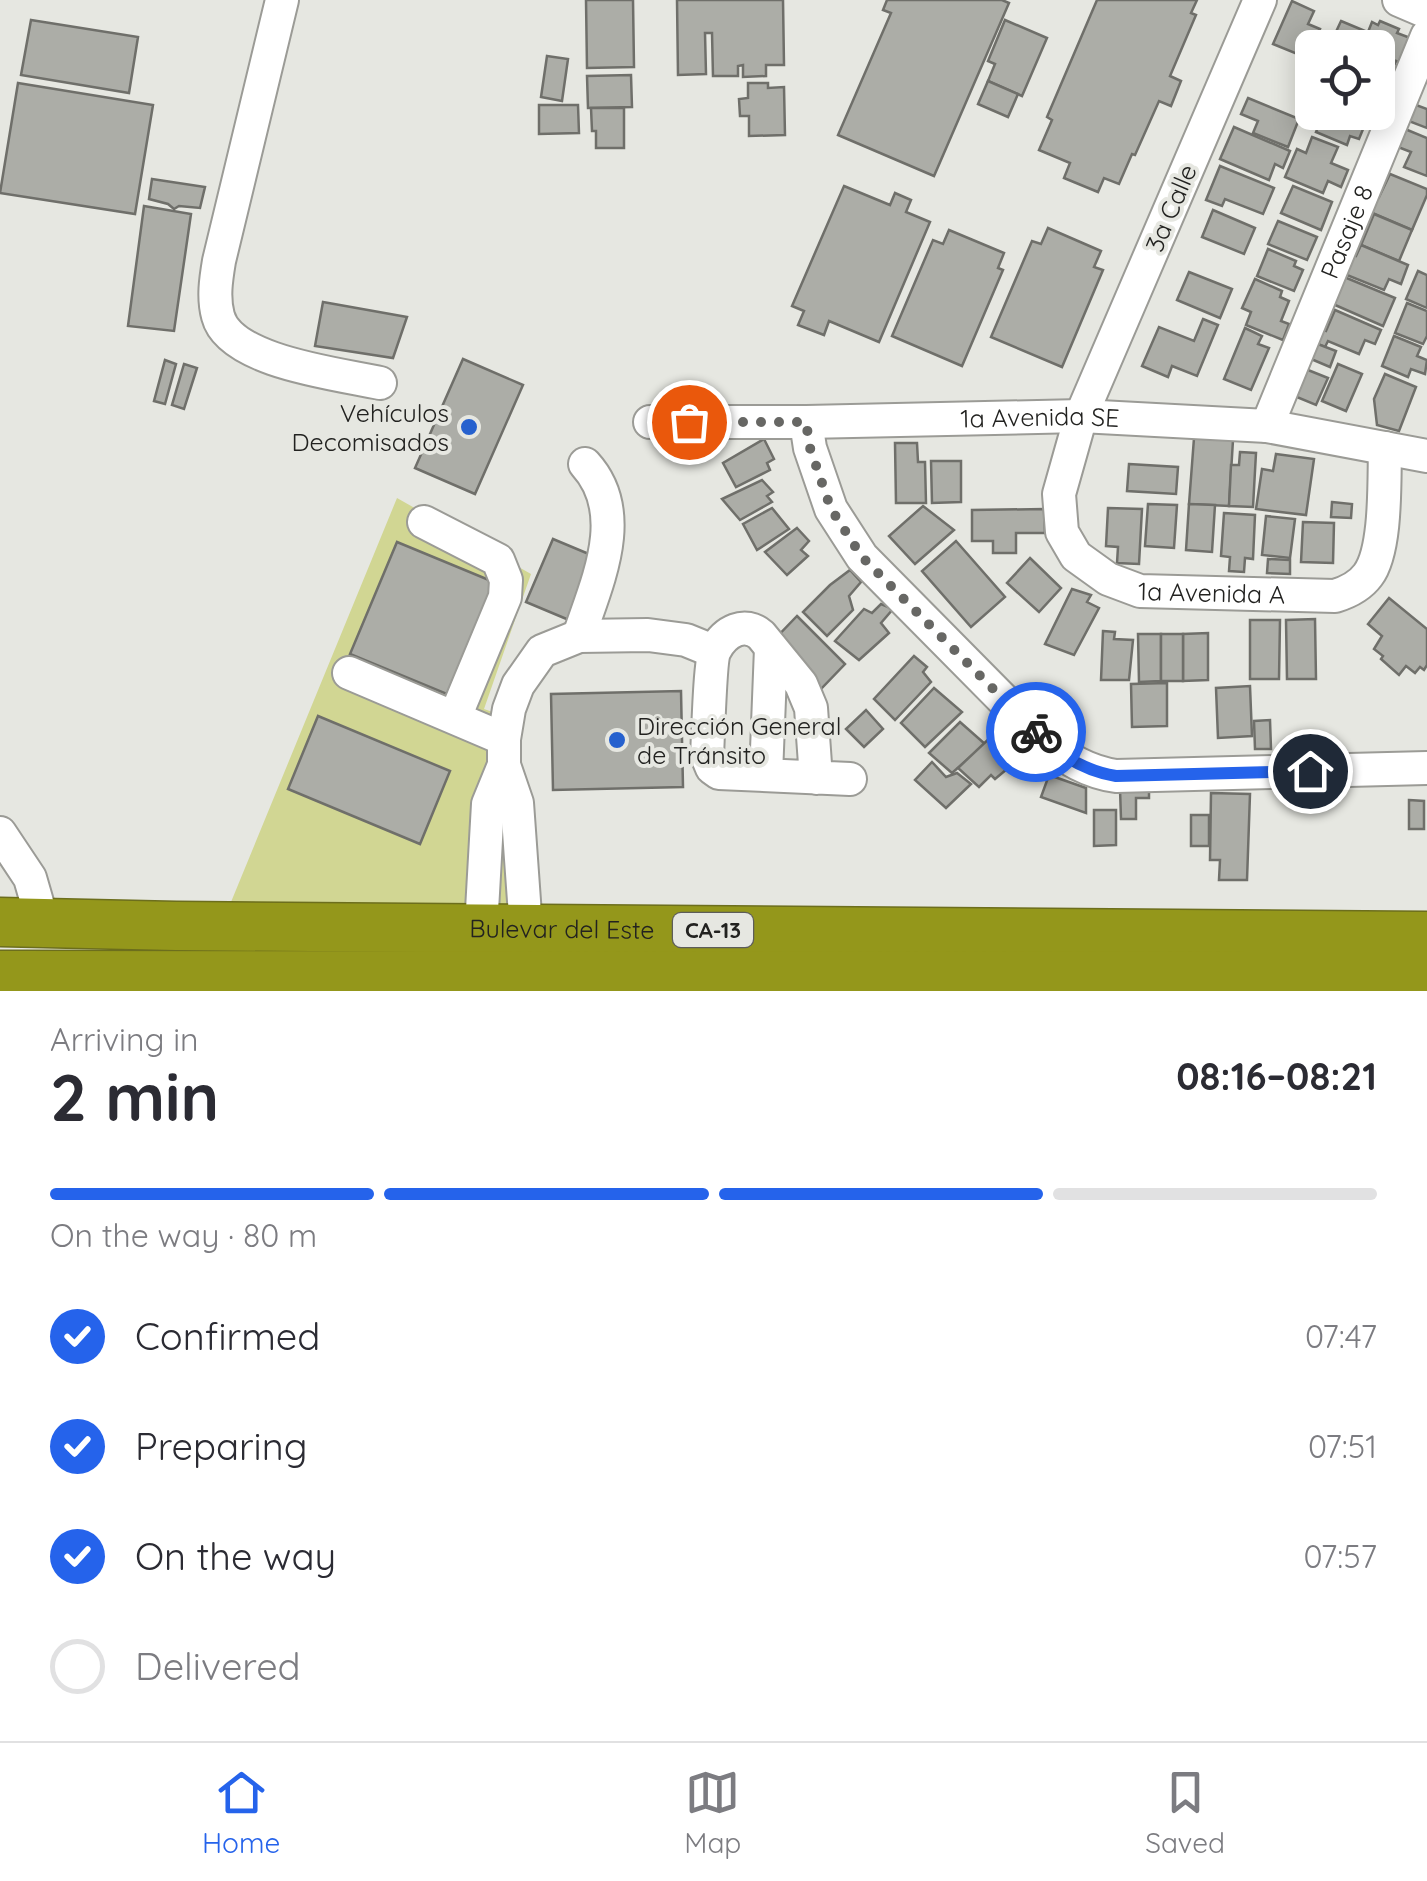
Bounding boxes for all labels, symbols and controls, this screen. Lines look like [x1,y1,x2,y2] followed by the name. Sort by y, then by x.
[1295,30,1395,130] map controls
[1295,30,1395,130] button: locate
[1138,159,1203,256] street label: 3a Calle
[1313,180,1379,283] street label: Pasaje 8
[647,380,732,465] pin
[662,395,717,450] icon: bag
[291,397,449,457] place label: Vehículos Decomisados
[960,400,1120,434] street label: 1a Avenida SE
[458,416,480,438] marker: Vehículos Decomisados
[1138,575,1286,610] street label: 1a Avenida A
[986,682,1086,782] courier
[1009,705,1064,760] icon: bike
[637,710,841,770] place label: Dirección General de Tránsito
[606,729,628,751] marker: Dirección General de Tránsito
[1268,729,1353,814] pin
[1283,744,1338,799] icon: home
[469,912,655,945] street label: Bulevar del Este
[673,913,753,947] road number: CA-13
[50,1019,199,1059] text: Arriving in
[1176,1052,1377,1100] text: 08:16–08:21
[50,1056,219,1137] text: 2 min
[50,1215,317,1255] text: On the way · 80 m
[50,1309,105,1364] icon: check
[135,1312,320,1360] text: Confirmed
[1305,1316,1377,1356] text: 07:47
[50,1419,105,1474] icon: check
[135,1422,307,1470] text: Preparing
[1308,1426,1377,1466] text: 07:51
[50,1529,105,1584] icon: check
[135,1532,336,1580] text: On the way
[1303,1536,1377,1576] text: 07:57
[135,1642,301,1690] text: Delivered
[202,1765,280,1860] tab: Home
[684,1765,741,1860] tab: Map
[1145,1765,1225,1860] tab: Saved

